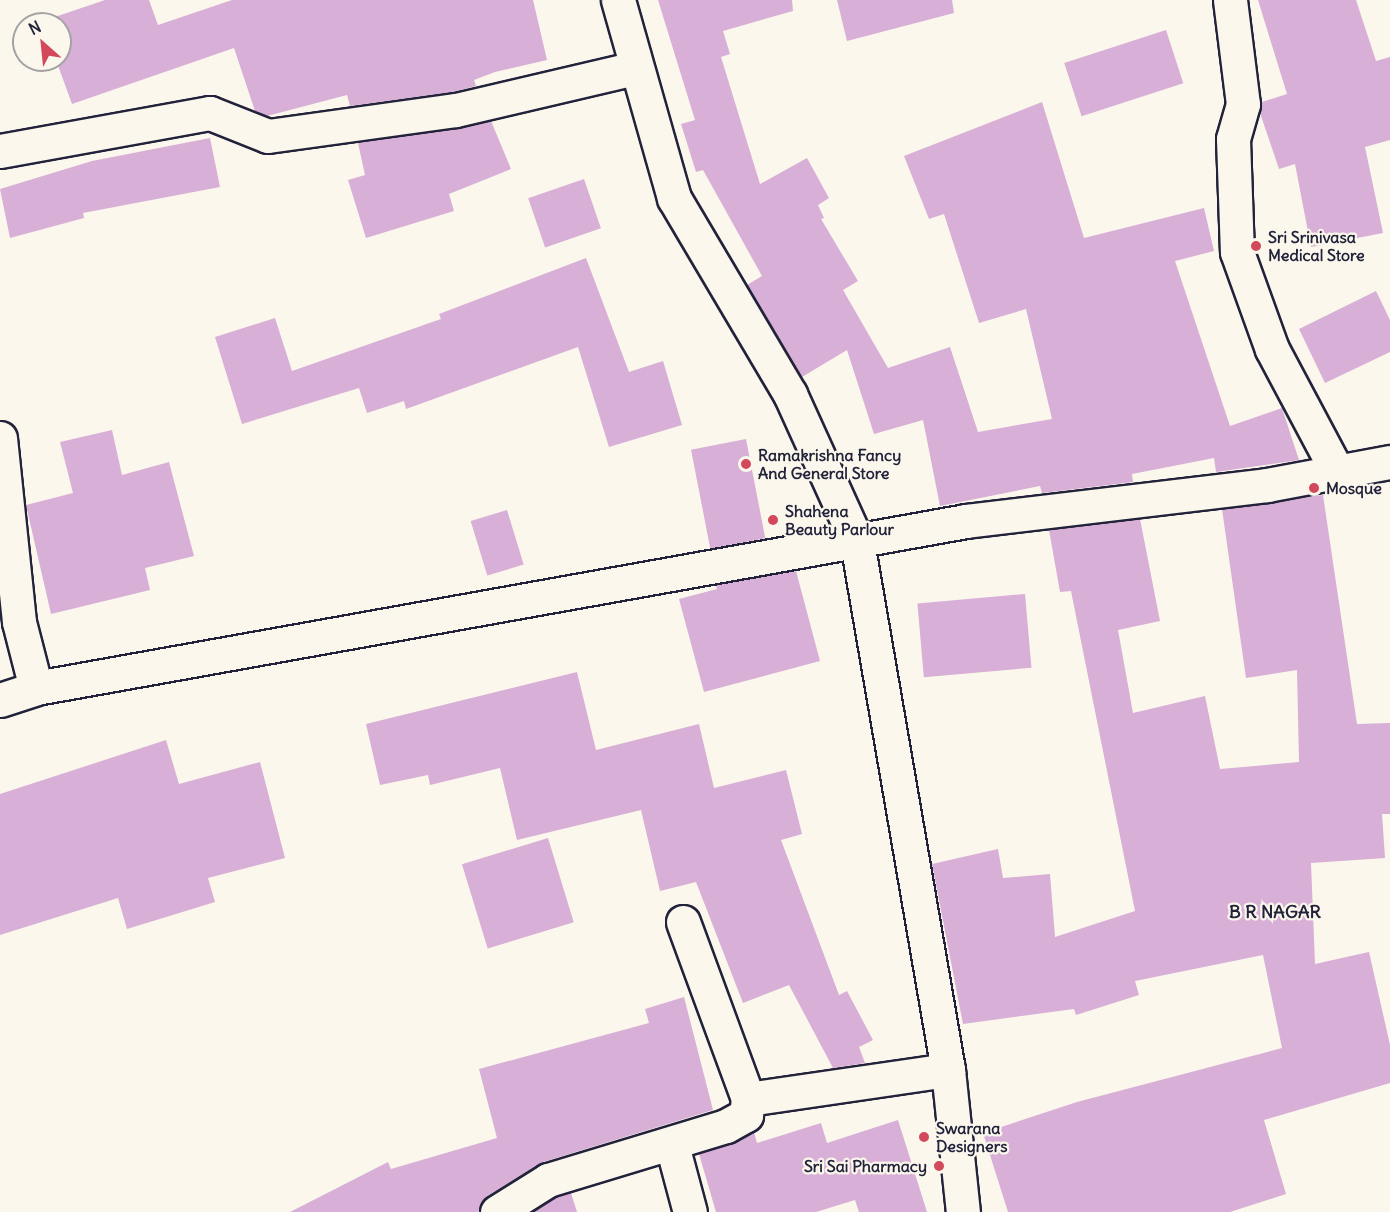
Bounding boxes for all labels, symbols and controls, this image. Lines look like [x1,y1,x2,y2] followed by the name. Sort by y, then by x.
[12,12,72,72] north arrow
[25,16,44,39] text: N
[1268,227,1365,265] place label: Sri Srinivasa Medical Store
[1249,239,1263,253] marker: Sri Srinivasa Medical Store
[758,445,901,483] place label: Ramakrishna Fancy And General Store
[739,457,753,471] marker: Ramakrishna Fancy And General Store
[1326,478,1382,498] place label: Mosque
[1307,481,1321,495] marker: Mosque
[785,501,894,539] place label: Shahena Beauty Parlour
[766,513,780,527] marker: Shahena Beauty Parlour
[1229,901,1321,923] district label: B R NAGAR
[936,1118,1007,1156] place label: Swarana Designers
[917,1130,931,1144] marker: Swarana Designers
[804,1156,927,1176] place label: Sri Sai Pharmacy
[932,1159,946,1173] marker: Sri Sai Pharmacy

